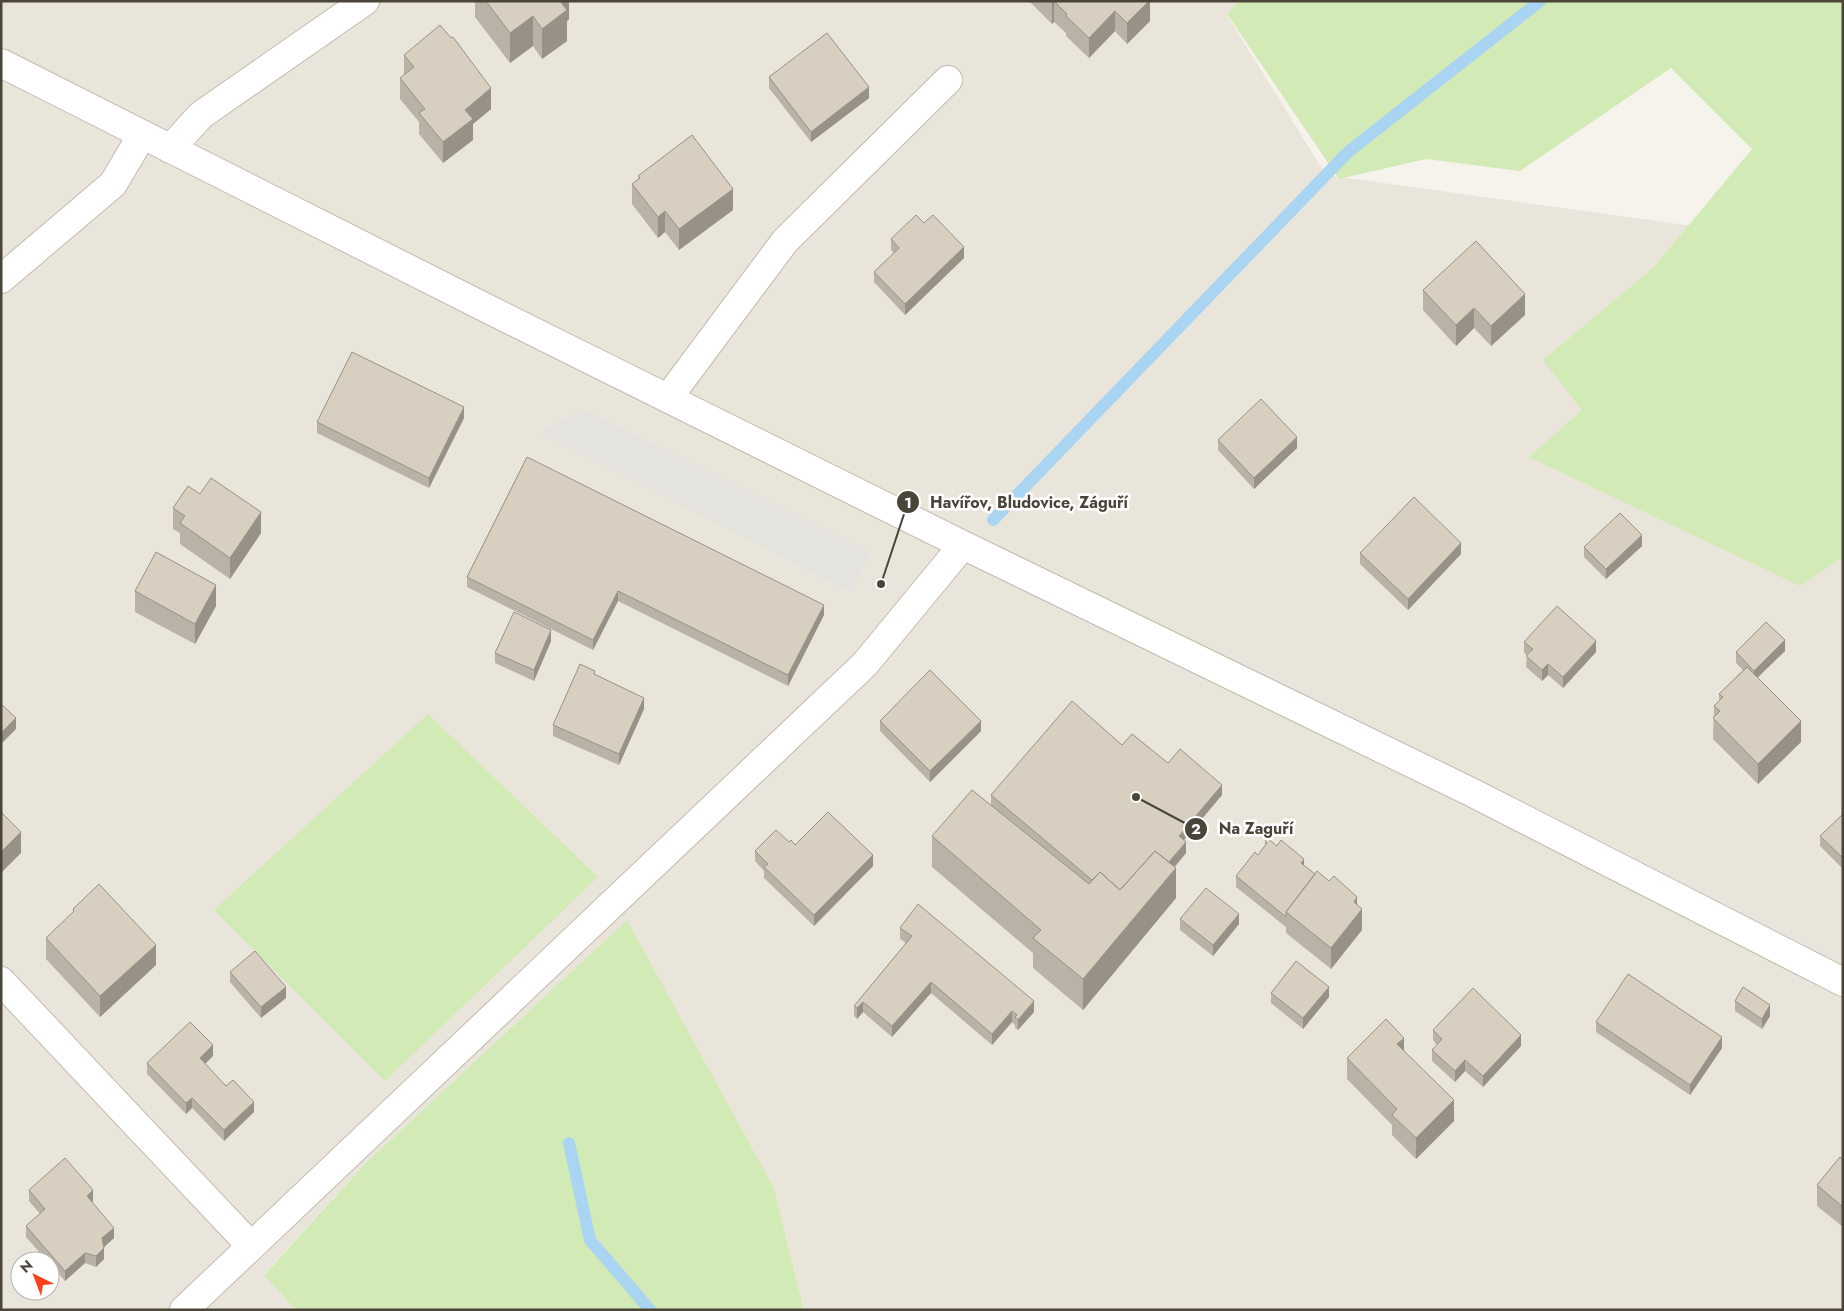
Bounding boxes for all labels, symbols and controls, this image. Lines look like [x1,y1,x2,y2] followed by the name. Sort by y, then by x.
[895,487,1138,518] callout: Havířov, Bludovice, Záguří
[930,491,1129,514] text: Havířov, Bludovice, Záguří
[904,492,912,514] text: 1
[1184,813,1303,844] callout: Na Zaguří
[1219,817,1294,840] text: Na Zaguří
[1191,818,1201,840] text: 2
[10,1251,60,1301] north arrow
[15,1255,37,1277] text: N

